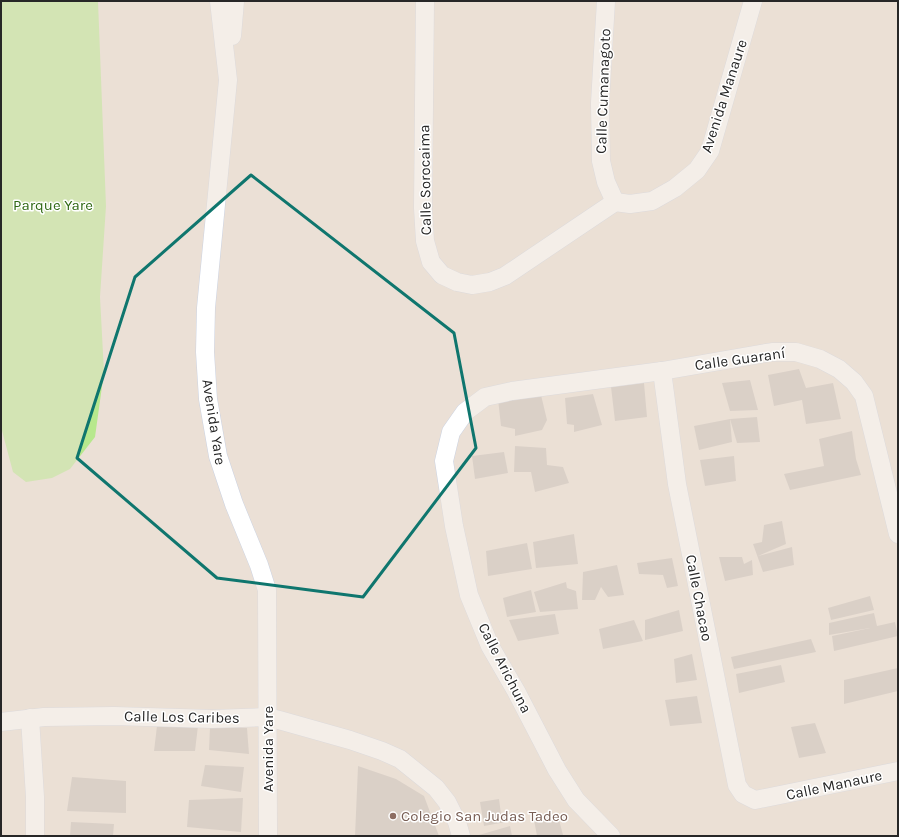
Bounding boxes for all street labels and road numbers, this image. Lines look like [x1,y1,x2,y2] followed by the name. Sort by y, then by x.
[592,28,614,154] street label: Calle Cumanagoto
[697,37,751,155] street label: Avenida Manaure
[415,124,435,236] street label: Calle Sorocaima
[694,344,787,374] street label: Calle Guaraní
[198,378,230,466] street label: Avenida Yare
[682,553,716,643] street label: Calle Chacao
[475,620,535,716] street label: Calle Arichuna
[259,706,277,792] street label: Avenida Yare
[124,707,240,727] street label: Calle Los Caribes
[784,766,884,804] street label: Calle Manaure

